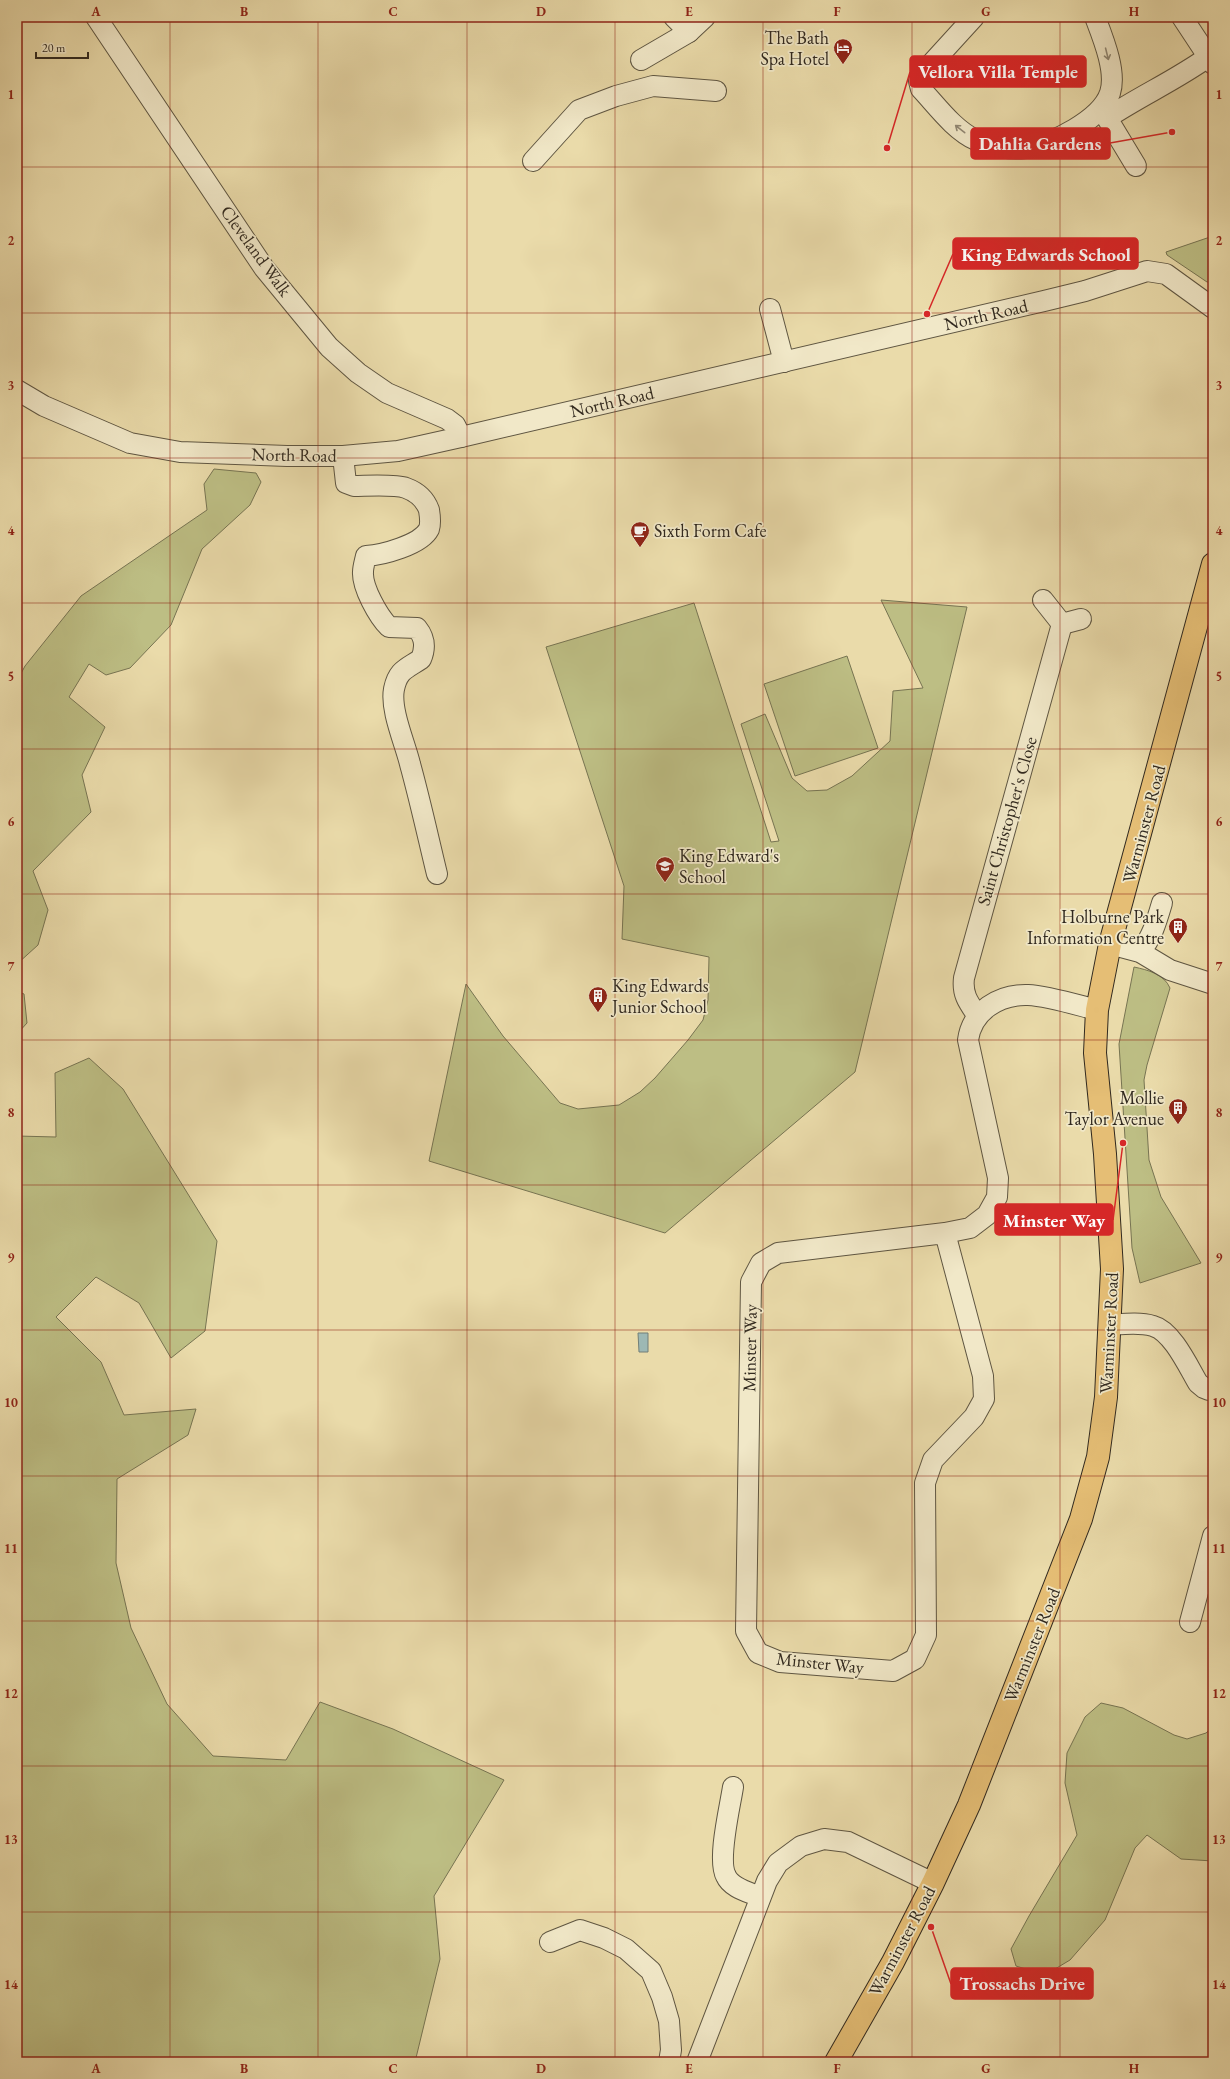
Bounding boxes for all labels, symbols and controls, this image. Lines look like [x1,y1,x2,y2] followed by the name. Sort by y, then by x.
[90,3,101,20] text: A
[240,3,248,20] text: B
[388,3,398,20] text: C
[536,3,546,20] text: D
[685,3,693,20] text: E
[833,3,841,20] text: F
[981,3,991,20] text: G
[1129,3,1140,20] text: H
[760,26,829,70] place label: The Bath Spa Hotel
[36,34,88,60] scale bar
[832,37,854,65] hotel icon: The Bath Spa Hotel
[42,40,66,56] text: 20 m
[1103,47,1111,60] one-way arrow
[910,56,1086,87] callout: Vellora Villa Temple
[918,59,1078,84] text: Vellora Villa Temple
[8,86,15,103] text: 1
[1216,86,1223,103] text: 1
[955,124,966,133] one-way arrow
[971,128,1110,159] callout: Dahlia Gardens
[979,131,1101,156] text: Dahlia Gardens
[216,201,297,301] street label: Cleveland Walk
[8,232,15,249] text: 2
[1216,232,1223,249] text: 2
[953,238,1138,269] callout: King Edwards School
[961,242,1131,267] text: King Edwards School
[942,294,1031,335] street label: North Road
[8,377,15,394] text: 3
[1216,377,1223,394] text: 3
[568,381,657,422] street label: North Road
[251,442,338,467] street label: North Road
[654,519,767,542] place label: Sixth Form Cafe
[629,520,651,548] cafe icon: Sixth Form Cafe
[8,522,15,539] text: 4
[1216,522,1223,539] text: 4
[8,668,14,685] text: 5
[1216,668,1222,685] text: 5
[971,734,1042,908] street label: Saint Christopher's Close
[1117,761,1171,886] street label: Warminster Road
[8,813,15,830] text: 6
[1216,813,1223,830] text: 6
[679,844,779,888] place label: King Edward's School
[654,855,676,883] school or university icon: King Edward's School
[1027,905,1165,949] place label: Holburne Park Information Centre
[1167,916,1189,944] building icon: Holburne Park Information Centre
[8,958,15,975] text: 7
[1216,958,1223,975] text: 7
[610,974,709,1018] place label: King Edwards Junior School
[587,985,609,1013] building icon: King Edwards Junior School
[1064,1086,1164,1130] place label: Mollie Taylor Avenue
[1167,1097,1189,1125] building icon: Mollie Taylor Avenue
[8,1104,15,1121] text: 8
[1216,1104,1223,1121] text: 8
[995,1204,1113,1235] callout: Minster Way
[1003,1208,1106,1233] text: Minster Way
[8,1249,15,1266] text: 9
[1216,1249,1223,1266] text: 9
[1094,1271,1123,1394] street label: Warminster Road
[737,1304,762,1392] street label: Minster Way
[4,1394,18,1411] text: 10
[1212,1394,1226,1411] text: 10
[4,1540,18,1557] text: 11
[1212,1540,1226,1557] text: 11
[998,1583,1065,1705] street label: Warminster Road
[775,1646,865,1679] street label: Minster Way
[4,1685,18,1702] text: 12
[1212,1685,1226,1702] text: 12
[4,1831,18,1848] text: 13
[1212,1831,1226,1848] text: 13
[863,1881,941,2000] street label: Warminster Road
[951,1968,1093,1999] callout: Trossachs Drive
[959,1971,1085,1996] text: Trossachs Drive
[4,1976,18,1993] text: 14
[1212,1976,1226,1993] text: 14
[90,2060,101,2077] text: A
[240,2060,248,2077] text: B
[388,2060,398,2077] text: C
[536,2060,546,2077] text: D
[685,2060,693,2077] text: E
[833,2060,841,2077] text: F
[981,2060,991,2077] text: G
[1129,2060,1140,2077] text: H

